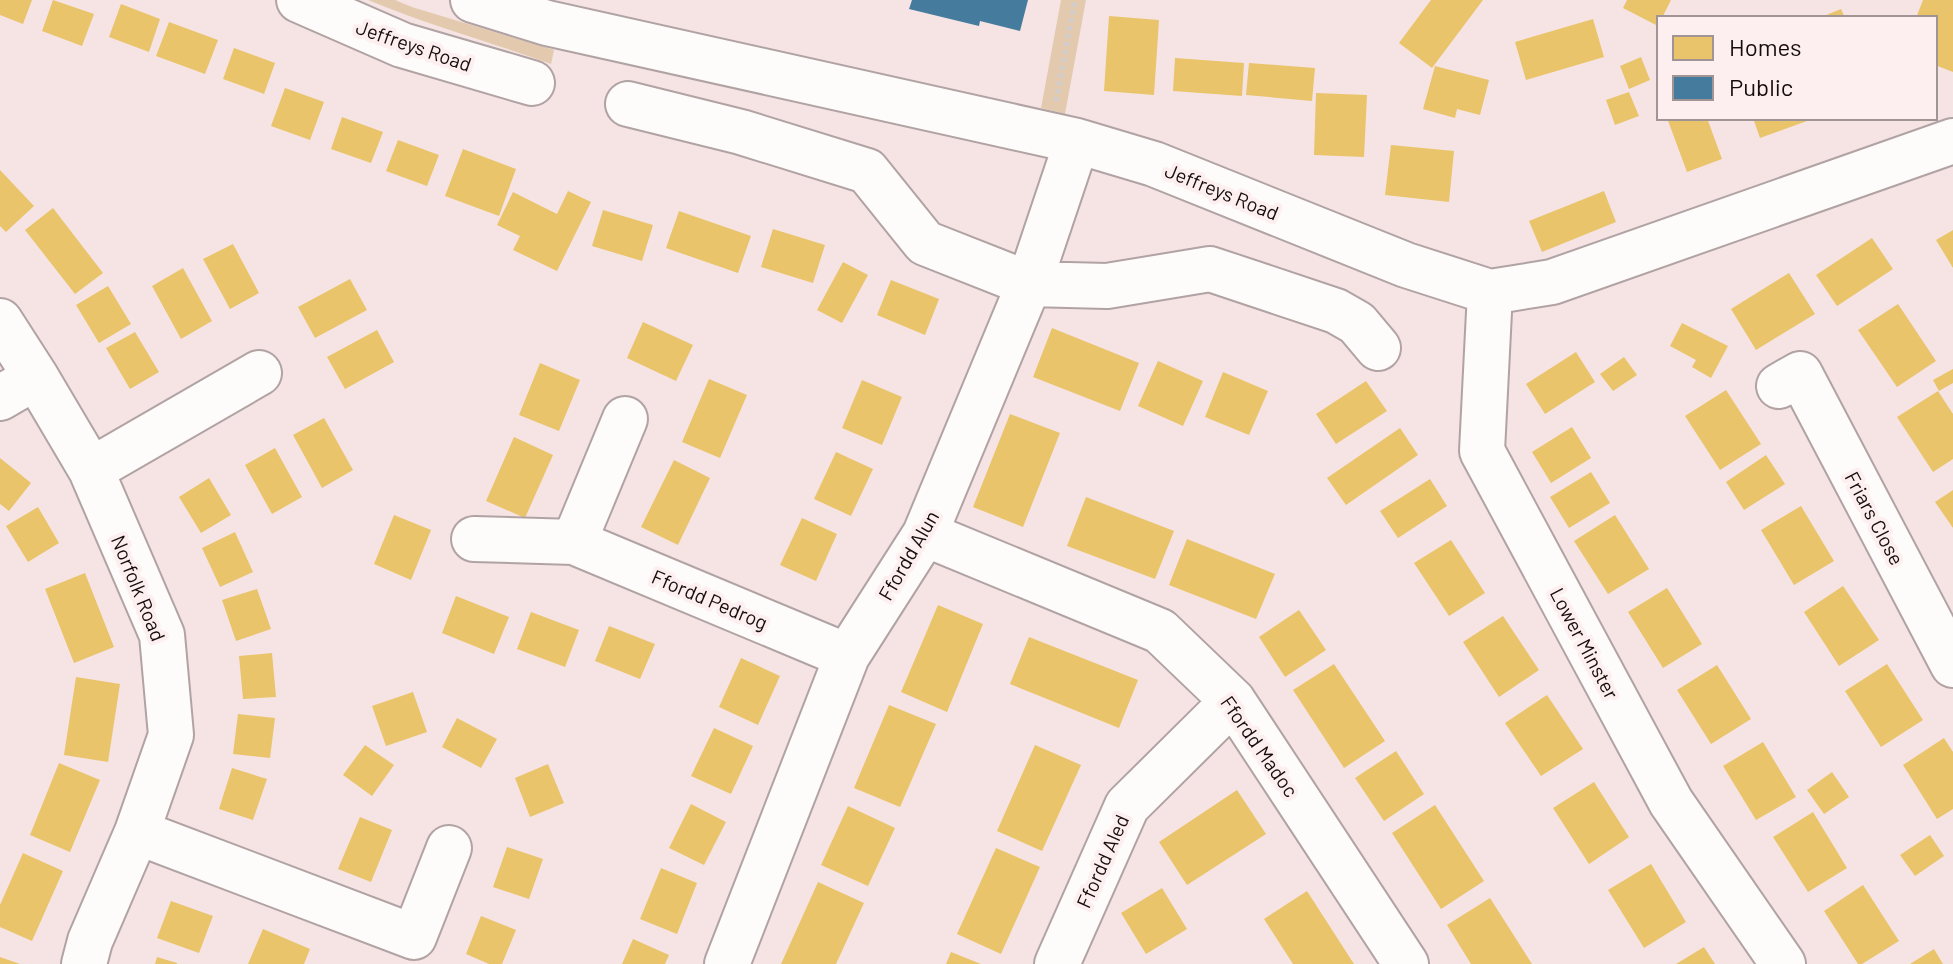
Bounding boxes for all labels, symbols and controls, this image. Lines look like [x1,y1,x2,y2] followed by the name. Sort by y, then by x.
[353,14,475,76] street label: Jeffreys Road
[1657,16,1937,120] legend
[1729,32,1802,61] text: Homes
[1729,72,1793,101] text: Public
[1162,157,1282,225] street label: Jeffreys Road
[1840,467,1910,569] street label: Friars Close
[873,506,943,604] street label: Ffordd Alun
[107,532,171,644] street label: Norfolk Road
[649,564,771,634] street label: Ffordd Pedrog
[1546,583,1624,703] street label: Lower Minster
[1216,691,1304,801] street label: Ffordd Madoc
[1071,811,1133,911] street label: Ffordd Aled

